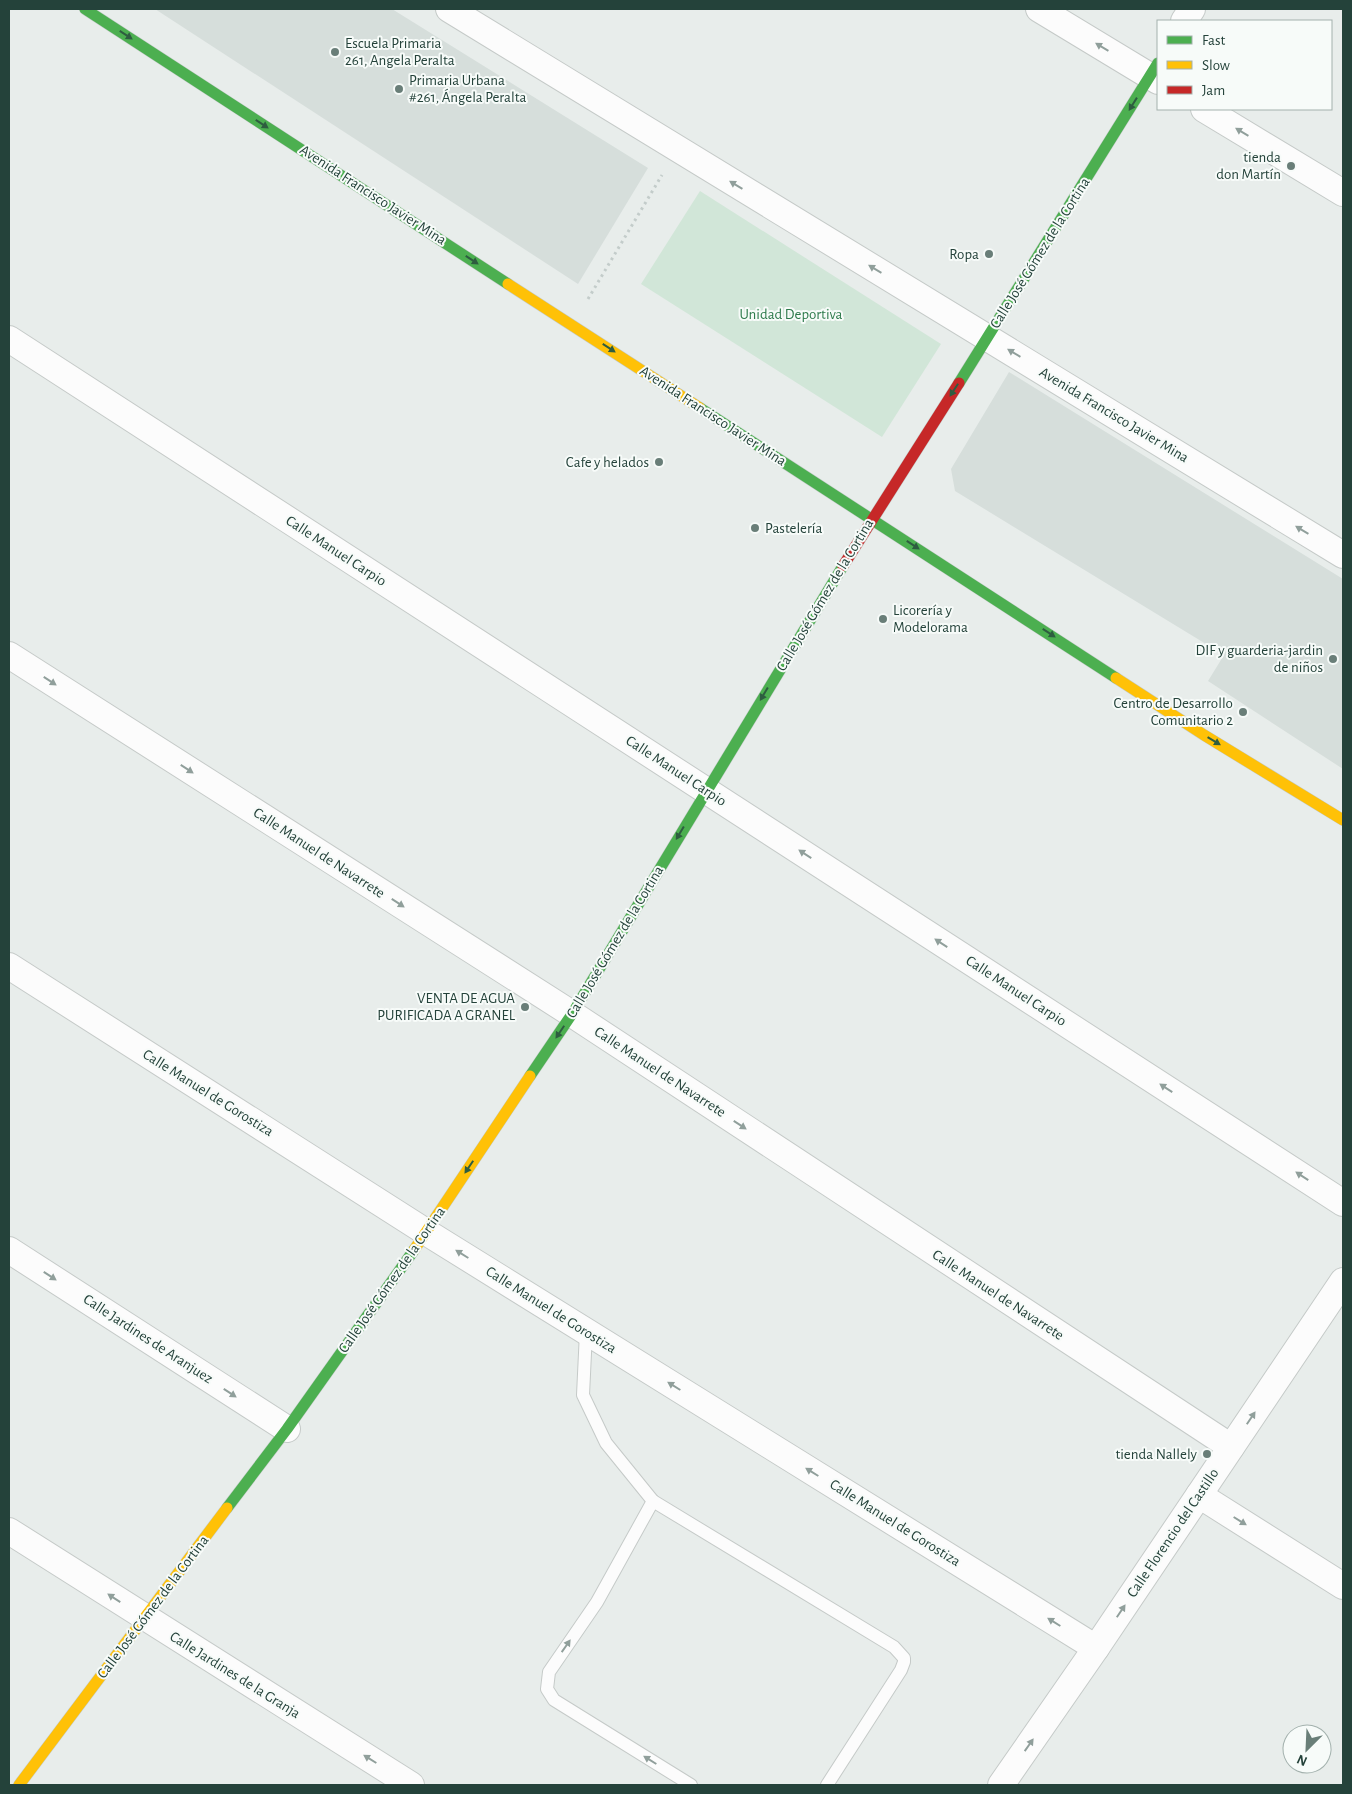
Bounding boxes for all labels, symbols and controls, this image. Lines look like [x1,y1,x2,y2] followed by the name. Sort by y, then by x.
[1157,20,1332,110] legend
[119,30,133,40] one-way arrow
[1202,33,1226,48] text: Fast
[345,36,455,68] place label: Escuela Primaria 261, Angela Peralta
[1095,42,1108,51] one-way arrow
[329,46,341,58] marker: Escuela Primaria 261, Angela Peralta
[1202,58,1230,73] text: Slow
[409,73,526,105] place label: Primaria Urbana #261, Ángela Peralta
[393,83,405,95] marker: Primaria Urbana #261, Ángela Peralta
[1202,83,1225,98] text: Jam
[1128,98,1137,111] one-way arrow
[256,119,269,128] one-way arrow
[1235,127,1248,136] one-way arrow
[297,142,449,248] street label: Avenida Francisco Javier Mina
[1216,150,1281,182] place label: tienda don Martín
[1285,160,1297,172] marker: tienda don Martín
[987,175,1093,331] street label: Calle José Gómez de la Cortina
[730,180,743,189] one-way arrow
[949,247,979,262] place label: Ropa
[983,248,995,260] marker: Ropa
[466,255,479,264] one-way arrow
[869,264,882,274] one-way arrow
[739,307,843,322] park label: Unidad Deportiva
[602,343,615,353] one-way arrow
[1007,349,1020,358] one-way arrow
[637,363,789,469] street label: Avenida Francisco Javier Mina
[1037,364,1191,466] street label: Avenida Francisco Javier Mina
[949,384,958,397] one-way arrow
[566,455,649,470] place label: Cafe y helados
[653,456,665,468] marker: Cafe y helados
[283,513,389,589] street label: Calle Manuel Carpio
[774,516,876,674] street label: Calle José Gómez de la Cortina
[765,521,822,536] place label: Pastelería
[749,522,761,534] marker: Pastelería
[1295,525,1308,534] one-way arrow
[906,540,919,549] one-way arrow
[893,603,968,635] place label: Licorería y Modelorama
[877,613,889,625] marker: Licorería y Modelorama
[1042,629,1055,638] one-way arrow
[1195,643,1323,675] place label: DIF y guarderia-jardin de niños
[1327,653,1339,665] marker: DIF y guarderia-jardin de niños
[43,677,56,686] one-way arrow
[760,688,769,701] one-way arrow
[1113,696,1233,728] place label: Centro de Desarrollo Comunitario 2
[1237,706,1249,718] marker: Centro de Desarrollo Comunitario 2
[623,733,729,809] street label: Calle Manuel Carpio
[1208,737,1221,746] one-way arrow
[180,764,193,773] one-way arrow
[251,805,387,901] street label: Calle Manuel de Navarrete
[676,827,685,840] one-way arrow
[798,850,811,859] one-way arrow
[564,863,666,1021] street label: Calle José Gómez de la Cortina
[391,899,404,908] one-way arrow
[935,938,948,947] one-way arrow
[963,953,1069,1029] street label: Calle Manuel Carpio
[377,991,516,1023] place label: VENTA DE AGUA PURIFICADA A GRANEL
[519,1001,531,1013] marker: VENTA DE AGUA PURIFICADA A GRANEL
[592,1024,728,1120] street label: Calle Manuel de Navarrete
[555,1025,565,1039] one-way arrow
[140,1047,276,1139] street label: Calle Manuel de Gorostiza
[1159,1083,1173,1093] one-way arrow
[733,1120,746,1130] one-way arrow
[465,1160,474,1174] one-way arrow
[1296,1171,1309,1181] one-way arrow
[336,1204,448,1356] street label: Calle José Gómez de la Cortina
[930,1247,1066,1343] street label: Calle Manuel de Navarrete
[455,1250,468,1259] one-way arrow
[483,1264,619,1356] street label: Calle Manuel de Gorostiza
[43,1271,56,1281] one-way arrow
[81,1292,215,1386] street label: Calle Jardines de Aranjuez
[668,1382,681,1391] one-way arrow
[224,1388,237,1398] one-way arrow
[1246,1412,1255,1425] one-way arrow
[1115,1447,1198,1462] place label: tienda Nallely
[1201,1448,1213,1460] marker: tienda Nallely
[1124,1466,1222,1600] street label: Calle Florencio del Castillo
[806,1467,819,1477] one-way arrow
[827,1477,963,1569] street label: Calle Manuel de Gorostiza
[1234,1516,1247,1526] one-way arrow
[94,1533,212,1681] street label: Calle José Gómez de la Cortina
[107,1593,120,1603] one-way arrow
[1116,1604,1126,1618] one-way arrow
[1048,1618,1061,1627] one-way arrow
[167,1629,303,1721] street label: Calle Jardines de la Granja
[561,1640,571,1653] one-way arrow
[1282,1724,1332,1774] north arrow
[1024,1738,1034,1752] one-way arrow
[1295,1752,1309,1768] text: N
[363,1755,376,1764] one-way arrow
[643,1755,656,1764] one-way arrow

